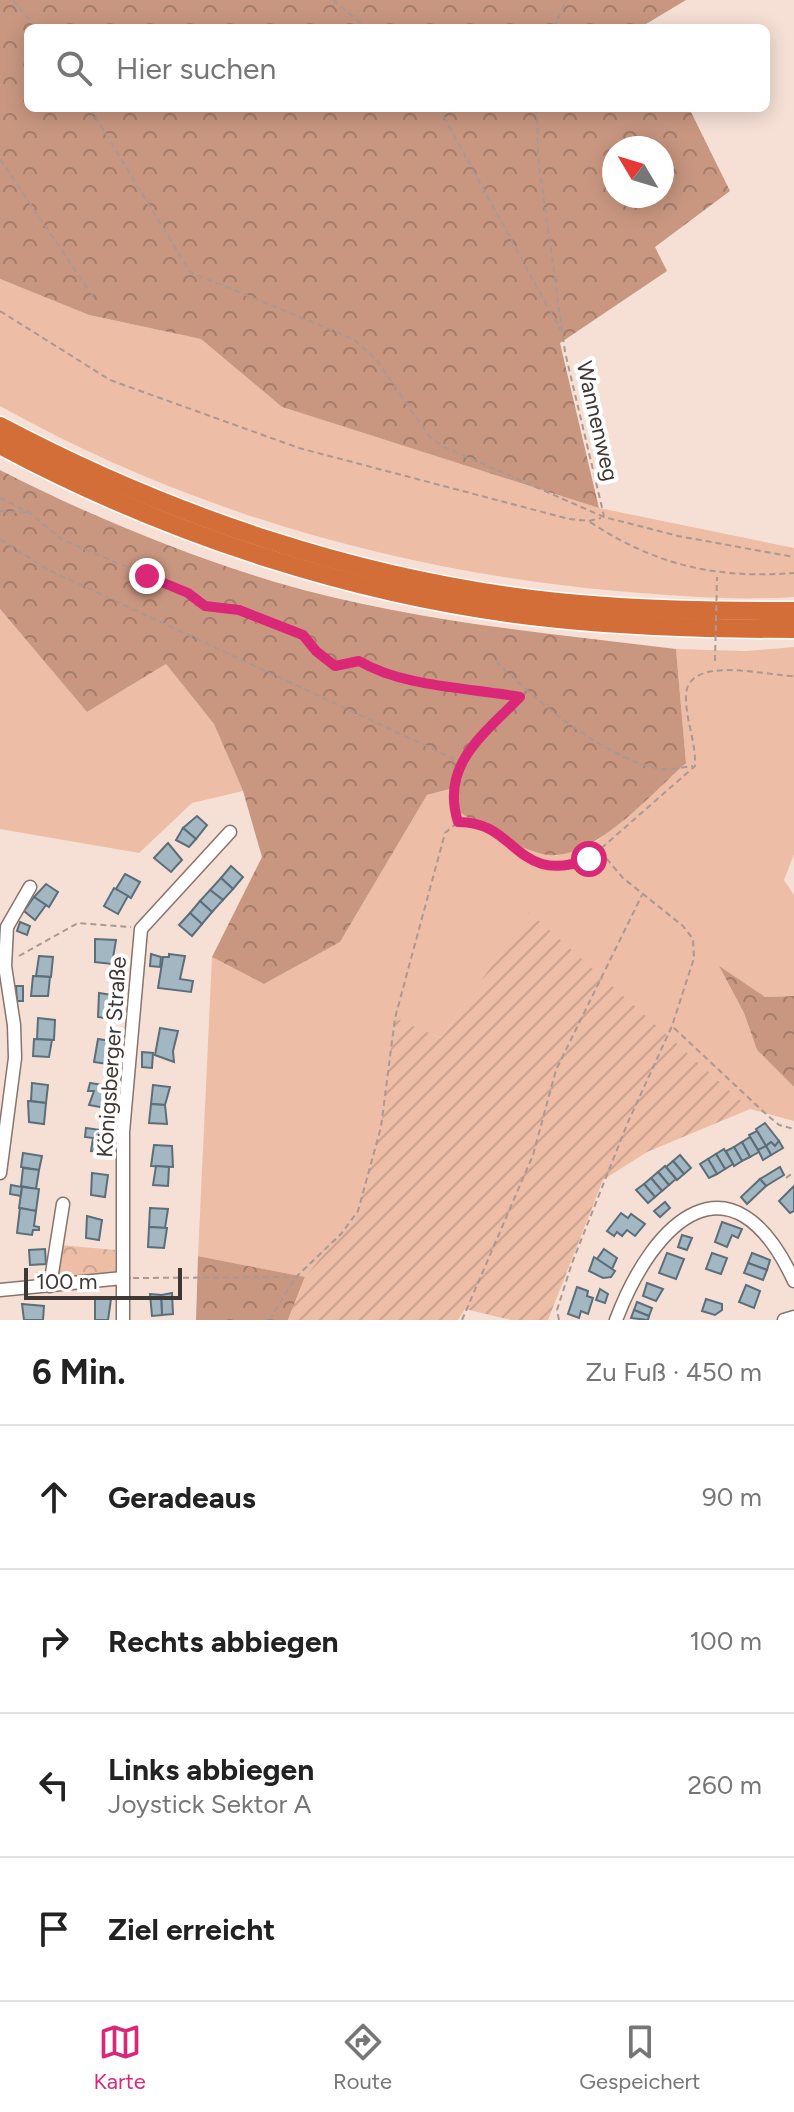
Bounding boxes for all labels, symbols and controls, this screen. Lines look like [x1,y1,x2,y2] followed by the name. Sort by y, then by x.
[24,24,770,112] search box
[52,46,96,90] icon: search
[116,50,276,87] text: Hier suchen
[602,136,674,208] north arrow
[571,359,624,484] street label: Wannenweg
[129,558,165,594] route end
[571,841,607,877] route start
[91,956,132,1159] street label: Königsberger Straße
[24,1264,182,1300] scale bar
[36,1268,97,1295] text: 100 m
[32,1352,126,1393] text: 6 Min.
[586,1356,762,1388] text: Zu Fuß · 450 m
[32,1475,76,1519] icon: ahead
[108,1479,256,1516] text: Geradeaus
[702,1481,762,1513] text: 90 m
[32,1619,76,1663] icon: right
[108,1623,339,1660] text: Rechts abbiegen
[689,1625,762,1657] text: 100 m
[108,1751,314,1788] text: Links abbiegen
[32,1763,76,1807] icon: left
[688,1769,762,1801] text: 260 m
[108,1788,311,1820] text: Joystick Sektor A
[32,1907,76,1951] icon: arrive
[108,1911,275,1948] text: Ziel erreicht
[94,2020,146,2095] tab: Karte
[333,2020,392,2095] tab: Route
[579,2020,700,2095] tab: Gespeichert

